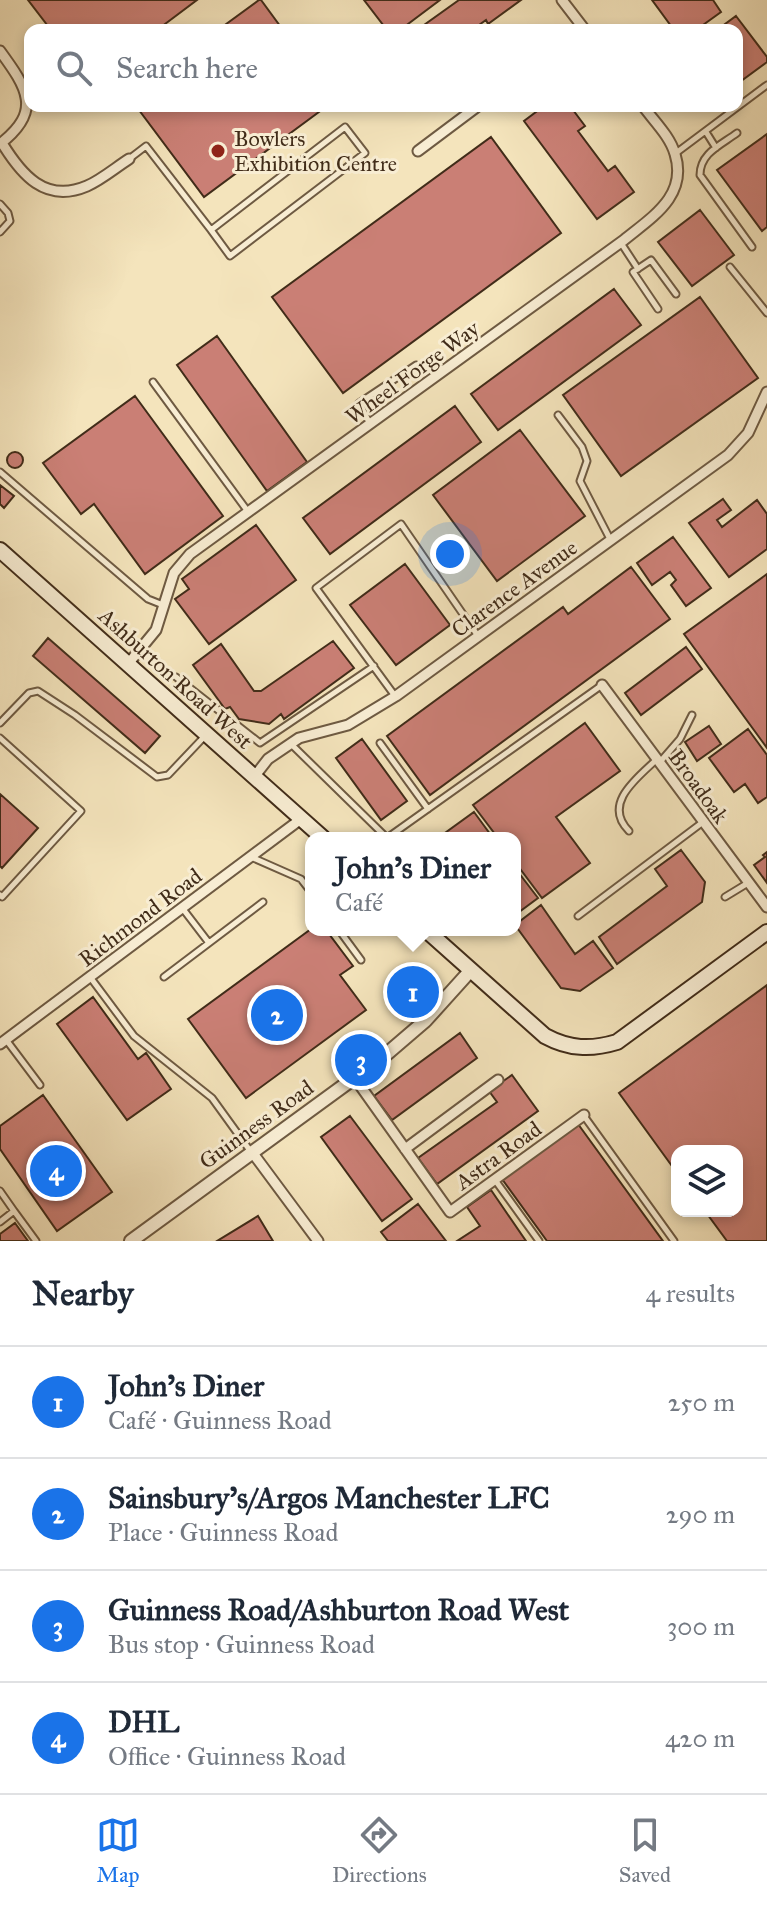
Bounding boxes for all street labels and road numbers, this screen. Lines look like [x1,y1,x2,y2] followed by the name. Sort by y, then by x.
[340,314,485,430] street label: Wheel Forge Way
[446,534,582,643] street label: Clarence Avenue
[92,601,258,755] street label: Ashburton Road West
[663,744,735,829] street label: Broadoak
[73,862,207,972] street label: Richmond Road
[194,1074,319,1175] street label: Guinness Road
[449,1115,547,1196] street label: Astra Road

